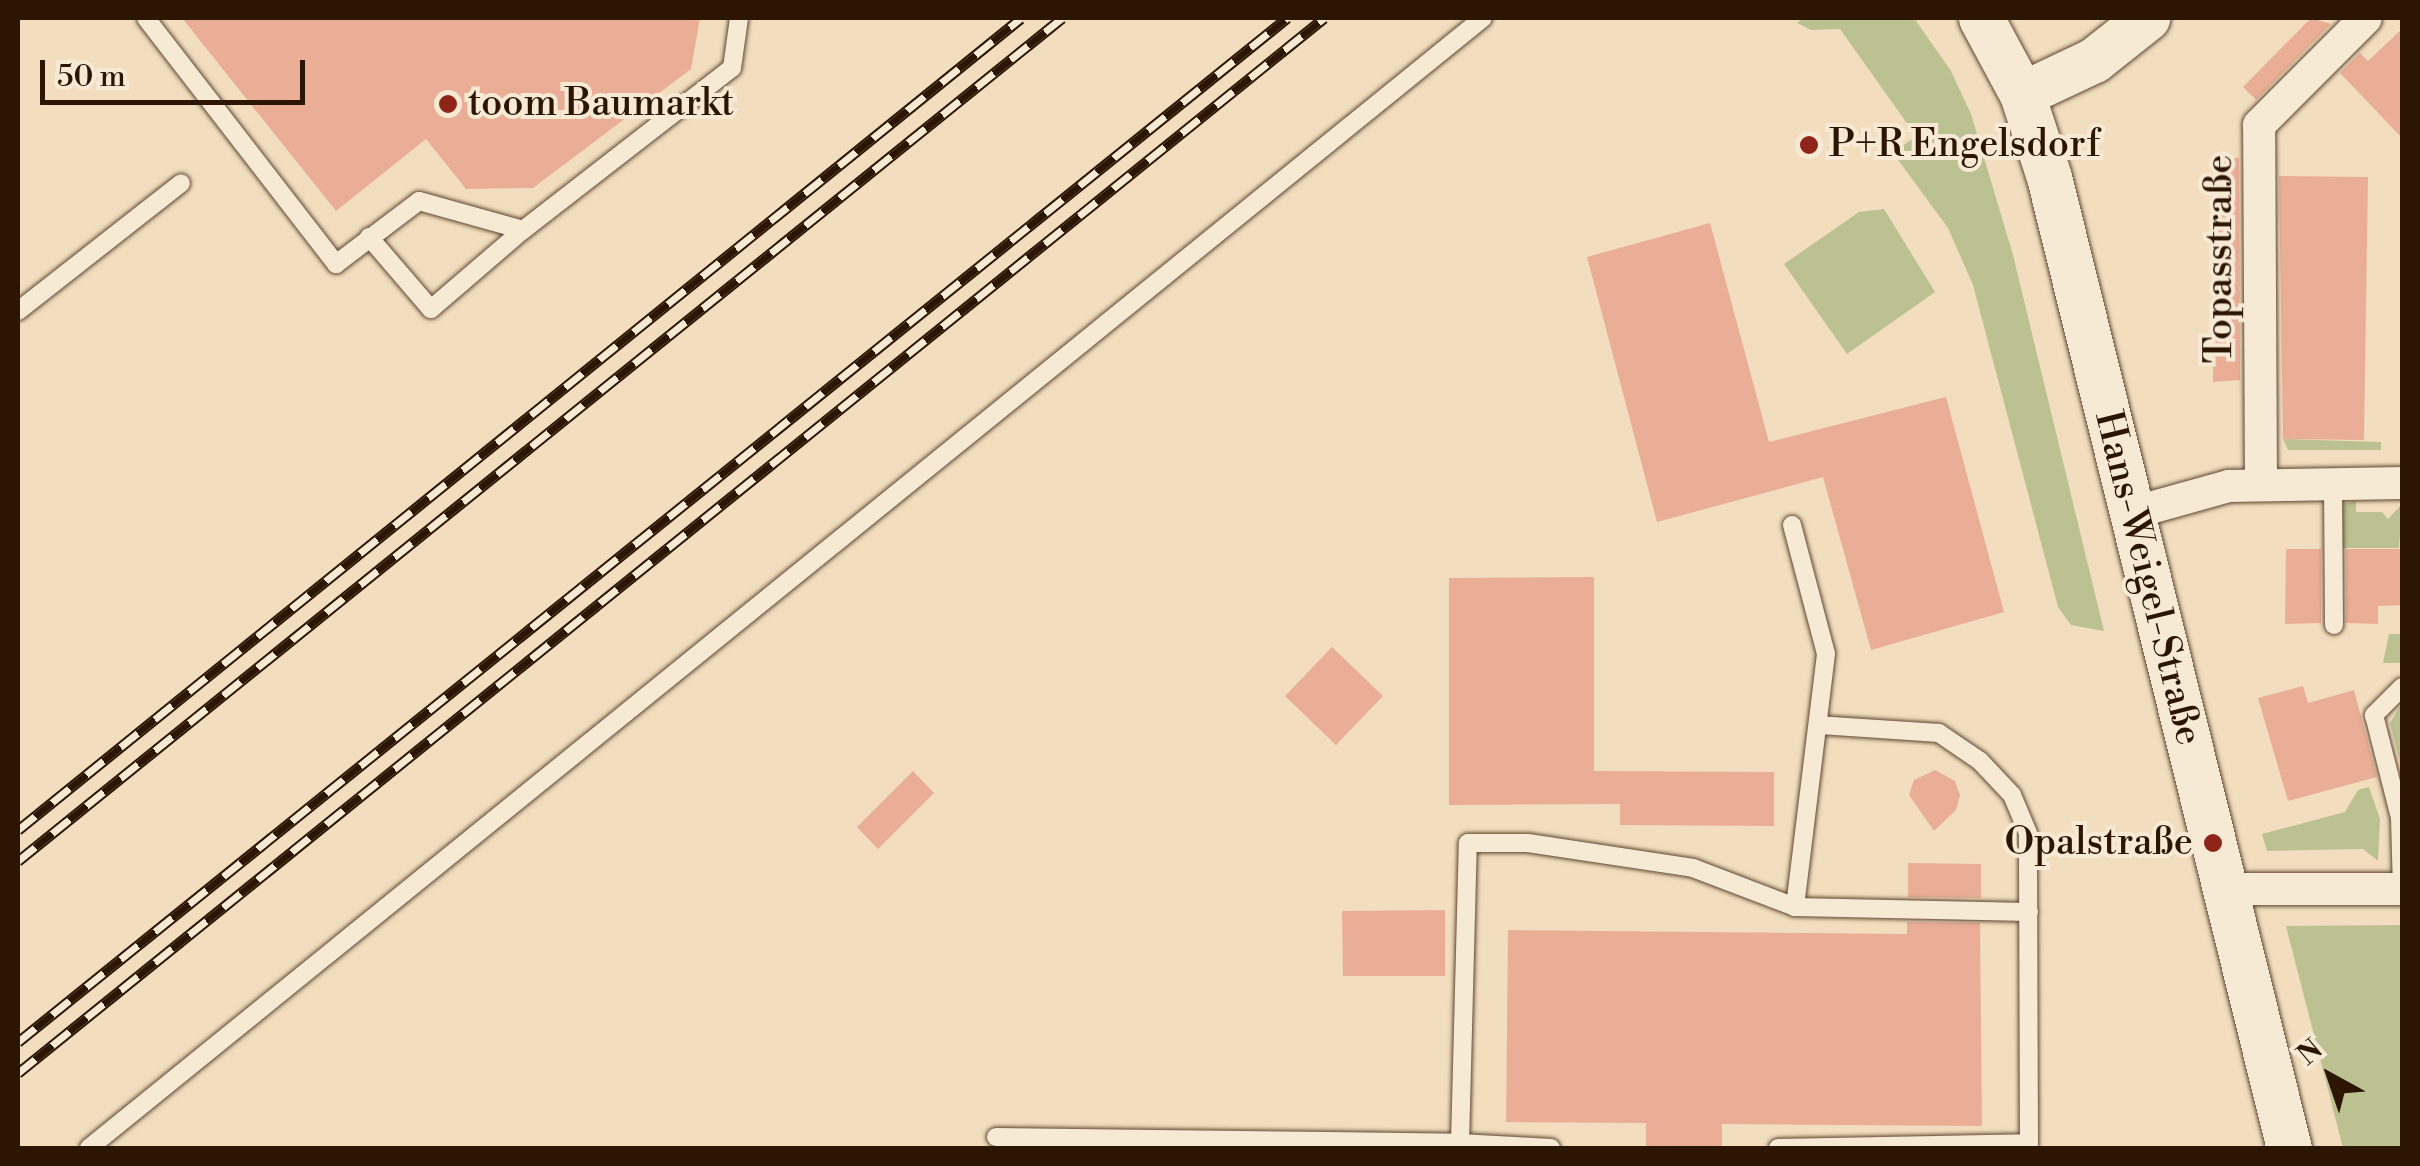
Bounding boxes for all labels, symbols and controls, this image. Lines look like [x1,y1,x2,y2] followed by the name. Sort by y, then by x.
[45,40,310,102] scale bar
[57,58,126,96] text: 50 m
[468,81,734,127] place label: toom Baumarkt
[437,93,459,115] marker: toom Baumarkt
[1829,122,2100,168] place label: P+R Engelsdorf
[1798,134,1820,156] marker: P+R Engelsdorf
[2197,155,2243,363] street label: Topasstraße
[2084,406,2212,750] street label: Hans-Weigel-Straße
[2004,820,2193,866] place label: Opalstraße
[2202,832,2224,854] marker: Opalstraße
[2280,1026,2380,1126] north arrow
[2291,1032,2330,1073] text: N

